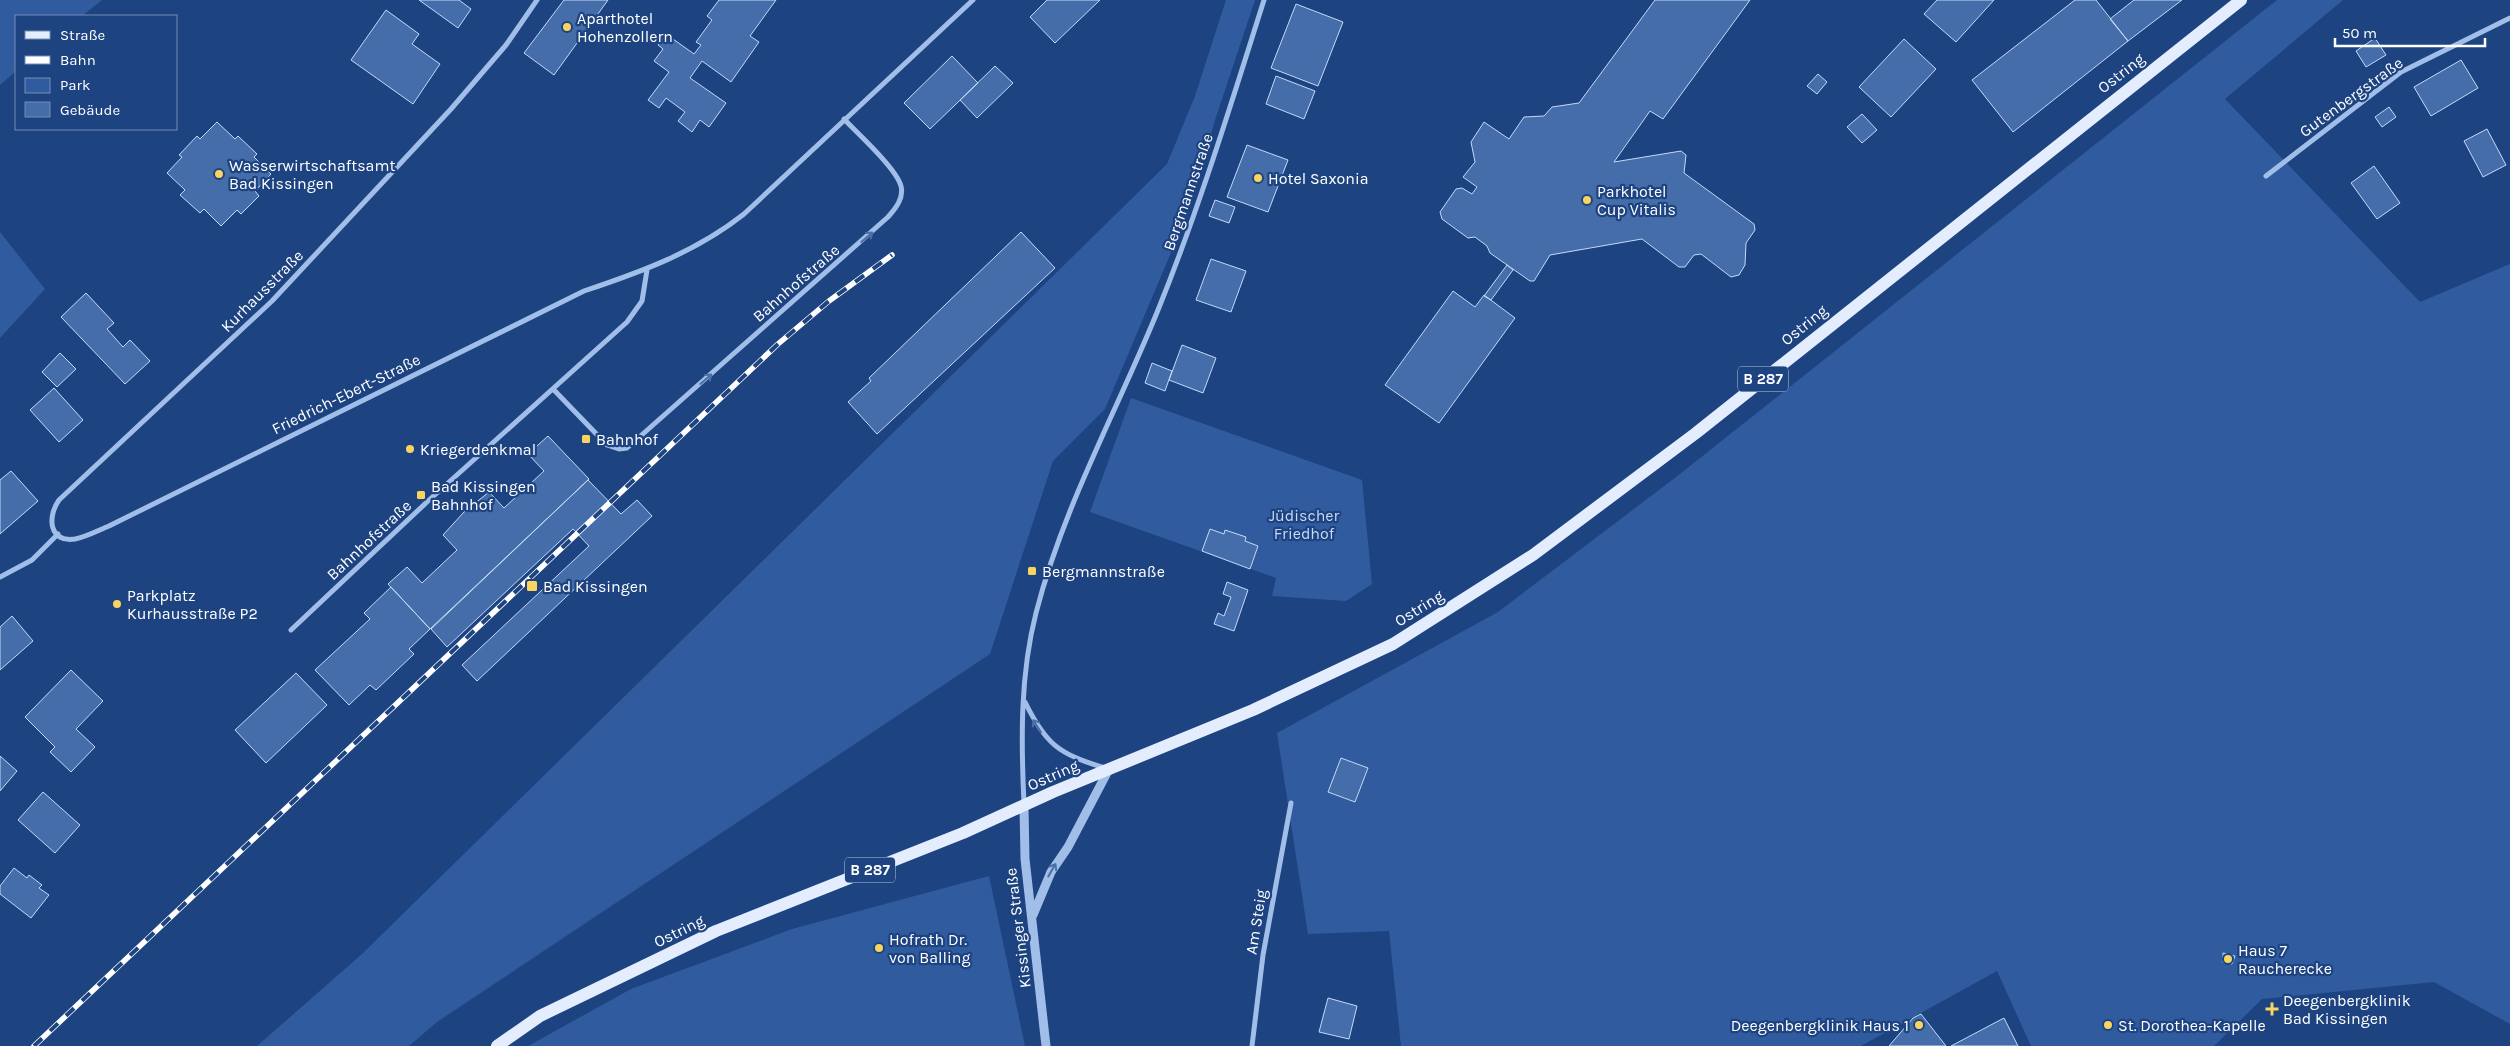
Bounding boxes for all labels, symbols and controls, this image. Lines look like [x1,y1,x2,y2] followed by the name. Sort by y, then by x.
[577,9,673,46] place label: Aparthotel Hohenzollern
[15,15,178,130] legend
[2335,15,2485,47] scale bar
[561,21,573,33] marker: Aparthotel Hohenzollern
[2342,24,2377,42] text: 50 m
[60,26,105,44] text: Straße
[2094,49,2148,97] street label: Ostring
[60,51,96,69] text: Bahn
[2296,53,2406,141] street label: Gutenbergstraße
[60,76,90,94] text: Park
[60,101,120,119] text: Gebäude
[1159,131,1217,253] street label: Bergmannstraße
[229,156,395,193] place label: Wasserwirtschaftsamt Bad Kissingen
[213,168,225,180] marker: Wasserwirtschaftsamt Bad Kissingen
[1268,169,1369,188] place label: Hotel Saxonia
[1252,172,1264,184] marker: Hotel Saxonia
[1597,182,1676,219] place label: Parkhotel Cup Vitalis
[1581,194,1593,206] marker: Parkhotel Cup Vitalis
[860,231,873,243] one-way arrow
[749,240,843,326] street label: Bahnhofstraße
[217,246,307,336] street label: Kurhausstraße
[1777,301,1831,349] street label: Ostring
[269,350,423,438] street label: Friedrich-Ebert-Straße
[1738,366,1788,392] road number: B 287
[699,373,712,385] one-way arrow
[596,430,658,449] place label: Bahnhof
[580,433,592,445] marker: Bahnhof
[420,440,536,459] place label: Kriegerdenkmal
[404,443,416,455] marker: Kriegerdenkmal
[431,477,536,514] place label: Bad Kissingen Bahnhof
[415,489,427,501] marker: Bad Kissingen Bahnhof
[323,496,415,584] street label: Bahnhofstraße
[1269,506,1340,543] park label: Jüdischer Friedhof
[1042,562,1165,581] place label: Bergmannstraße
[1026,565,1038,577] marker: Bergmannstraße
[543,577,648,596] place label: Bad Kissingen
[525,579,539,593] marker: Bad Kissingen
[127,586,258,623] place label: Parkplatz Kurhausstraße P2
[1391,586,1447,630] street label: Ostring
[111,598,123,610] marker: Parkplatz Kurhausstraße P2
[1032,720,1042,734] one-way arrow
[1024,755,1082,795] street label: Ostring
[845,858,895,882] road number: B 287
[1048,864,1058,878] one-way arrow
[1001,867,1035,989] street label: Kissinger Straße
[1241,888,1271,956] street label: Am Steig
[651,911,707,951] street label: Ostring
[889,930,970,967] place label: Hofrath Dr. von Balling
[2238,941,2332,978] place label: Haus 7 Raucherecke
[873,942,885,954] marker: Hofrath Dr. von Balling
[2222,953,2234,965] marker: Haus 7 Raucherecke
[2283,991,2411,1028] place label: Deegenbergklinik Bad Kissingen
[2265,1002,2279,1016] marker: Deegenbergklinik Bad Kissingen
[1731,1016,1909,1035] place label: Deegenbergklinik Haus 1
[2118,1016,2266,1035] place label: St. Dorothea-Kapelle
[1913,1019,1925,1031] marker: Deegenbergklinik Haus 1
[2102,1019,2114,1031] marker: St. Dorothea-Kapelle

